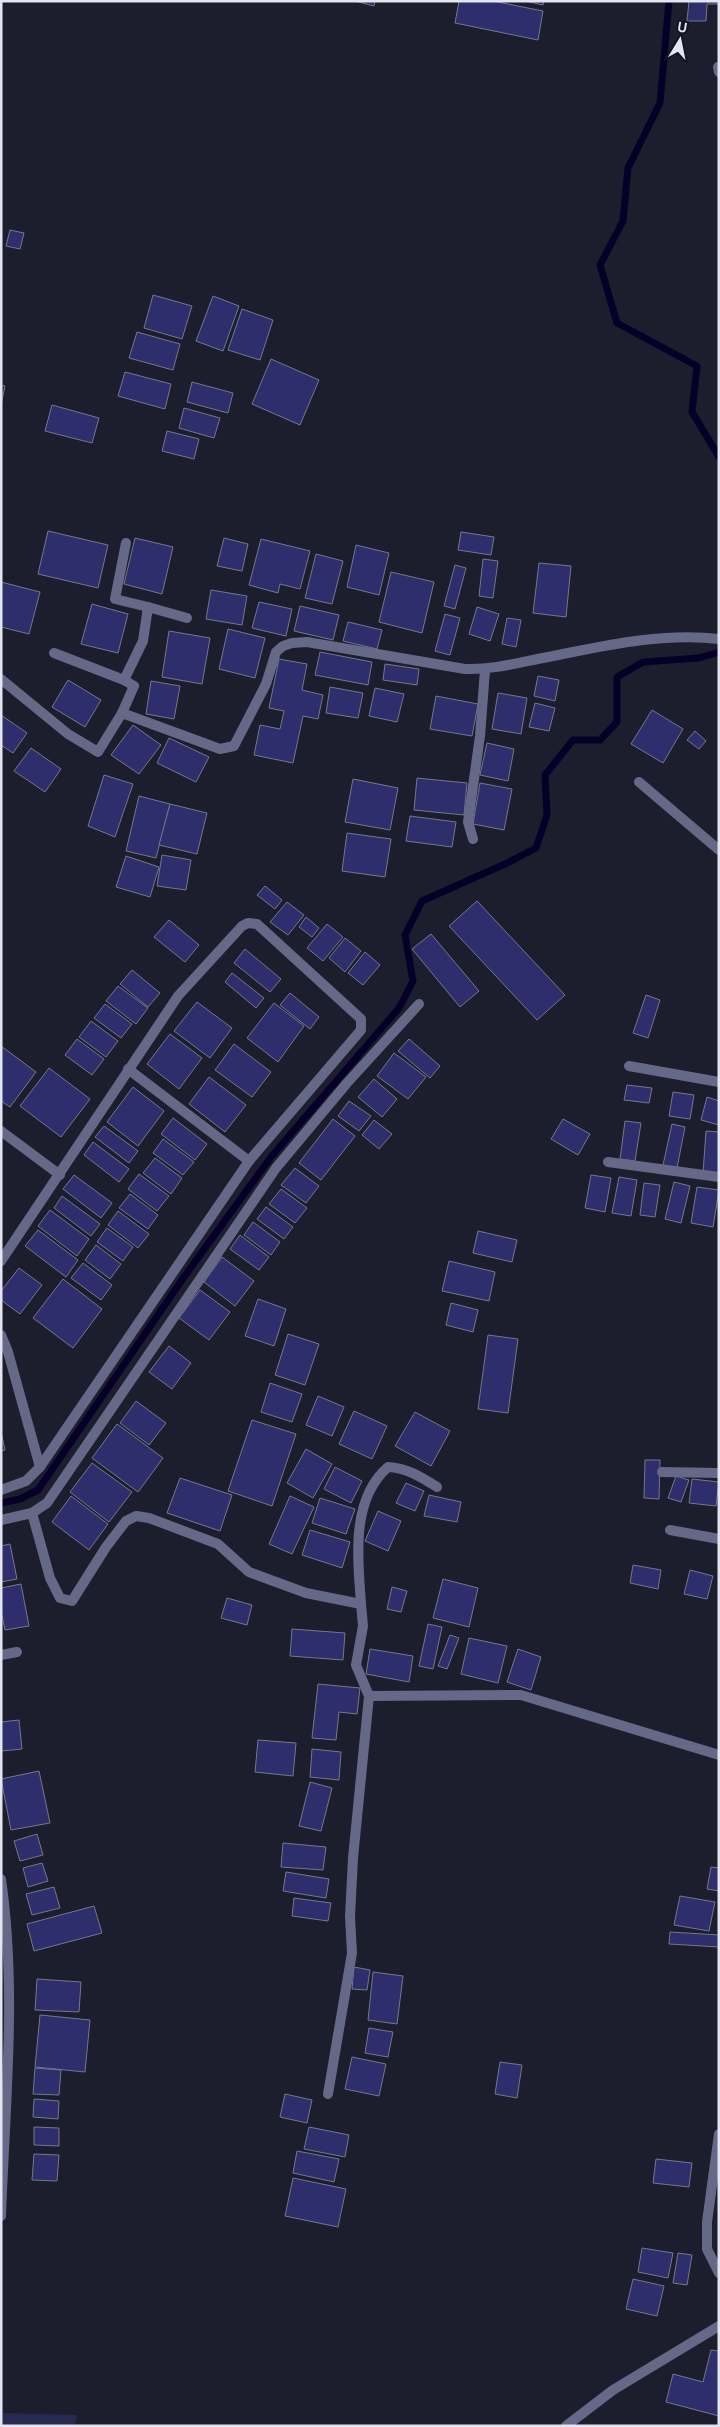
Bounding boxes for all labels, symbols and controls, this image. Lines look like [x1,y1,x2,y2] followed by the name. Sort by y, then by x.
[655,15,705,65] north arrow
[676,18,689,37] text: U

